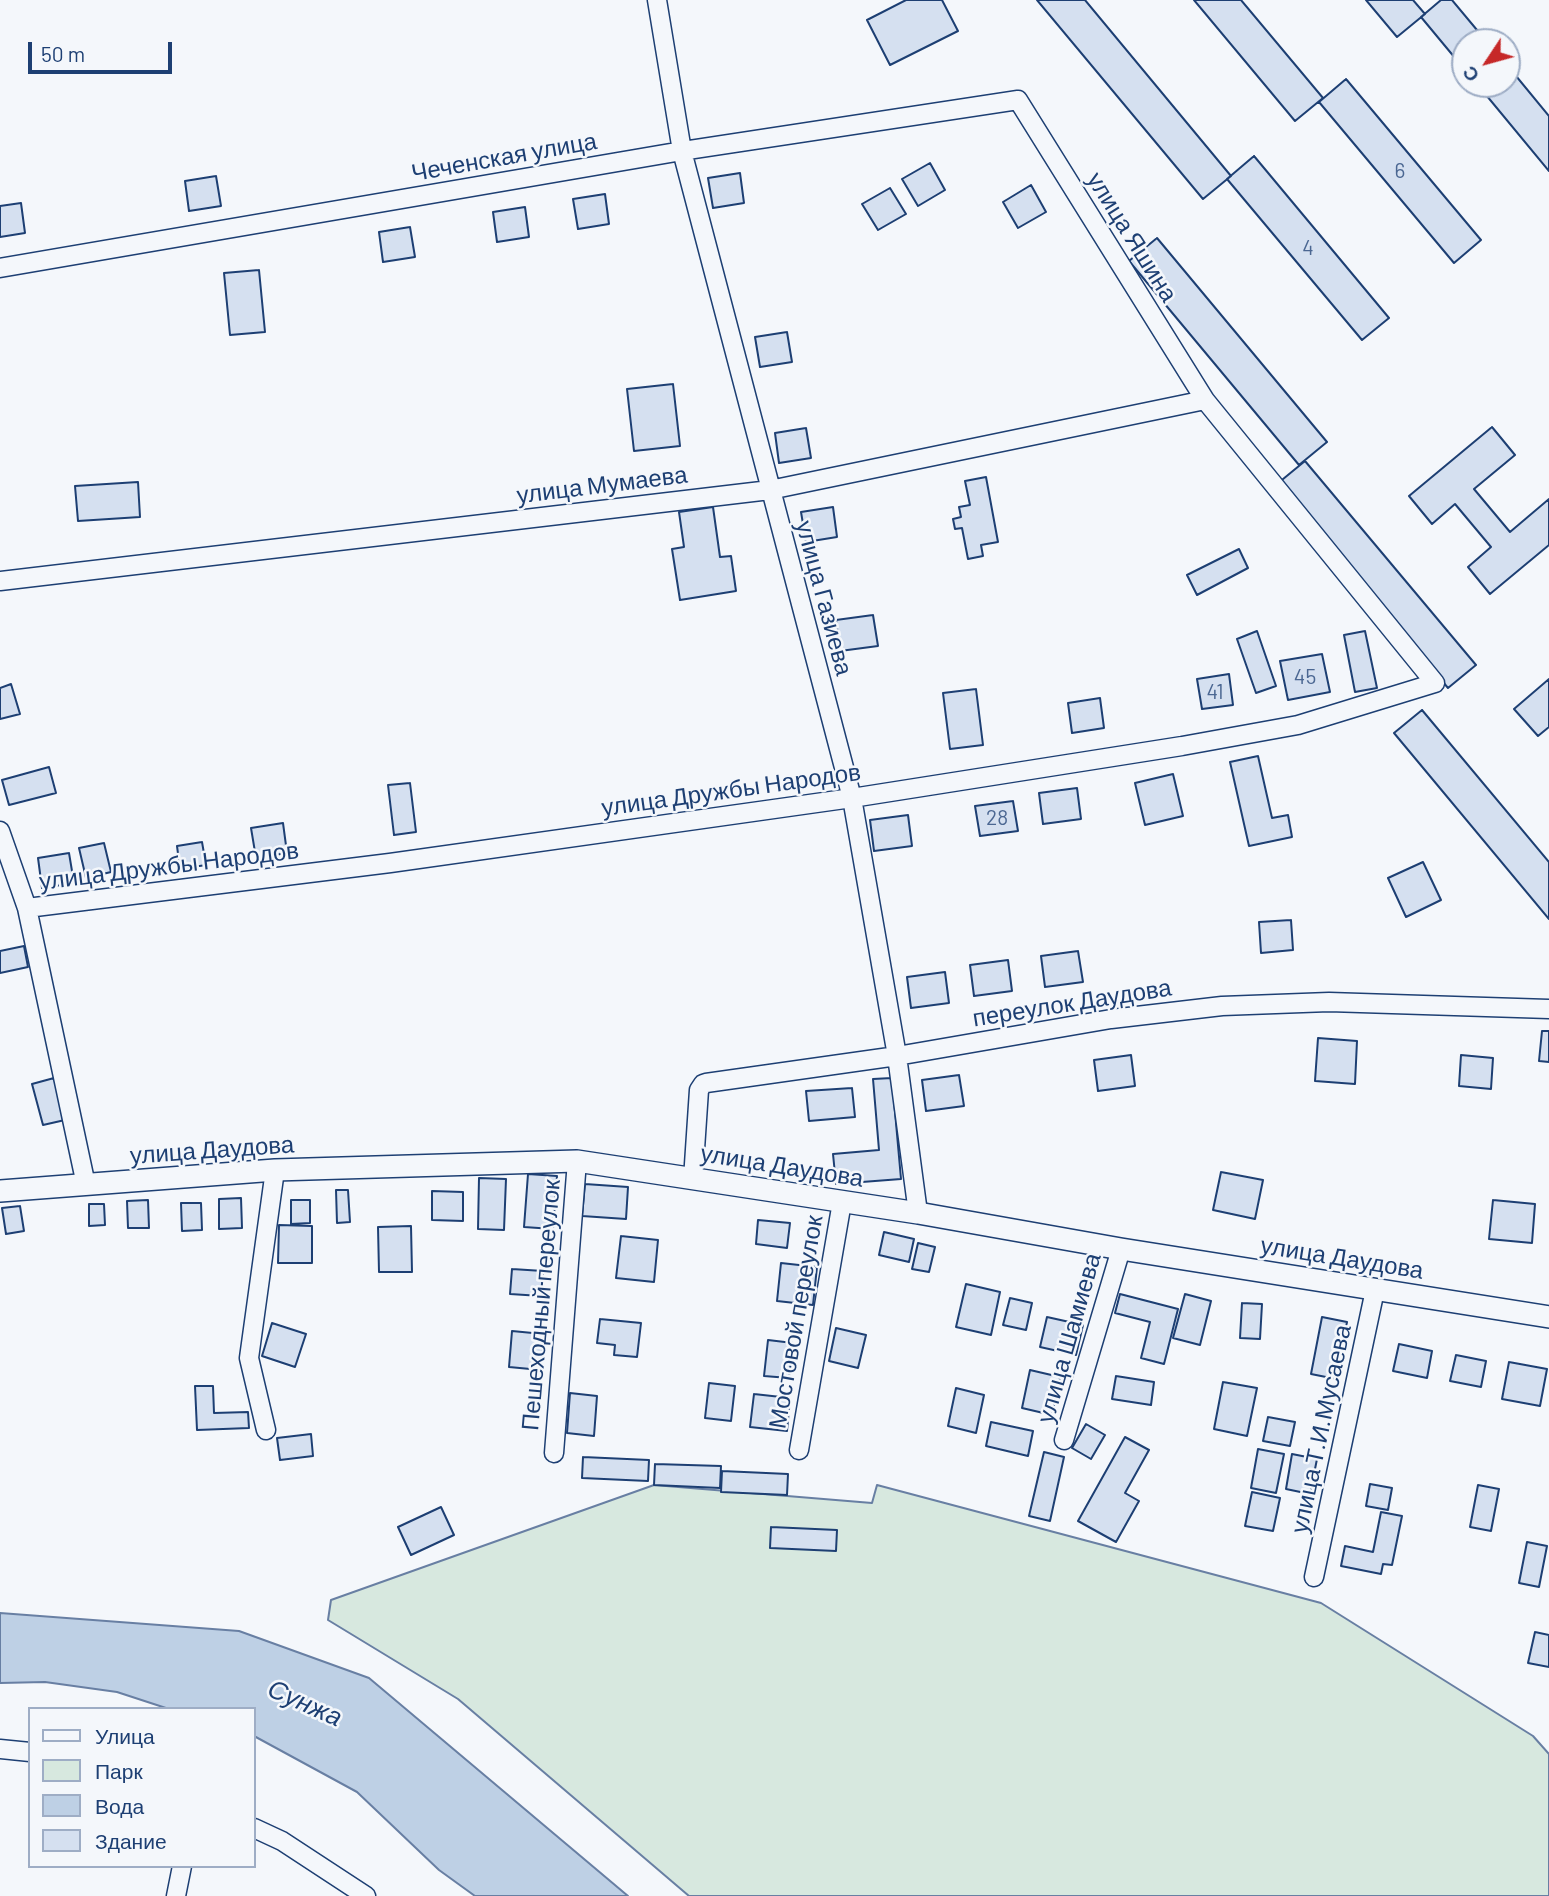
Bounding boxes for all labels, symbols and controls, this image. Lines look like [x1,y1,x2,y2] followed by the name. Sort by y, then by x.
[32,28,175,72] scale bar
[1451,28,1521,98] north arrow
[41,41,85,66] text: 50 m
[1457,62,1484,87] text: С
[409,127,599,187] street label: Чеченская улица
[1395,158,1405,184] house number: 6
[1081,167,1183,307] street label: улица Яшина
[1302,235,1314,261] house number: 4
[515,460,689,510] street label: улица Мумаева
[790,517,858,679] street label: улица Газиева
[1294,664,1316,690] house number: 45
[1207,679,1223,705] house number: 41
[600,758,862,822] street label: улица Дружбы Народов
[986,805,1008,831] house number: 28
[37,836,301,896] street label: улица Дружбы Народов
[971,973,1173,1033] street label: переулок Даудова
[129,1130,295,1170] street label: улица Даудова
[699,1139,865,1193] street label: улица Даудова
[516,1178,566,1432] street label: Пешеходный переулок
[763,1213,829,1431] street label: Мостовой переулок
[1259,1231,1425,1285] street label: улица Даудова
[1031,1250,1107,1426] street label: улица Шамиева
[1285,1322,1357,1536] street label: улица Т.И.Мусаева
[263,1673,347,1733] water label: Сунжа
[28,1707,256,1868] legend
[95,1723,155,1748] text: Улица
[95,1758,143,1783] text: Парк
[95,1793,144,1818] text: Вода
[95,1828,167,1853] text: Здание

